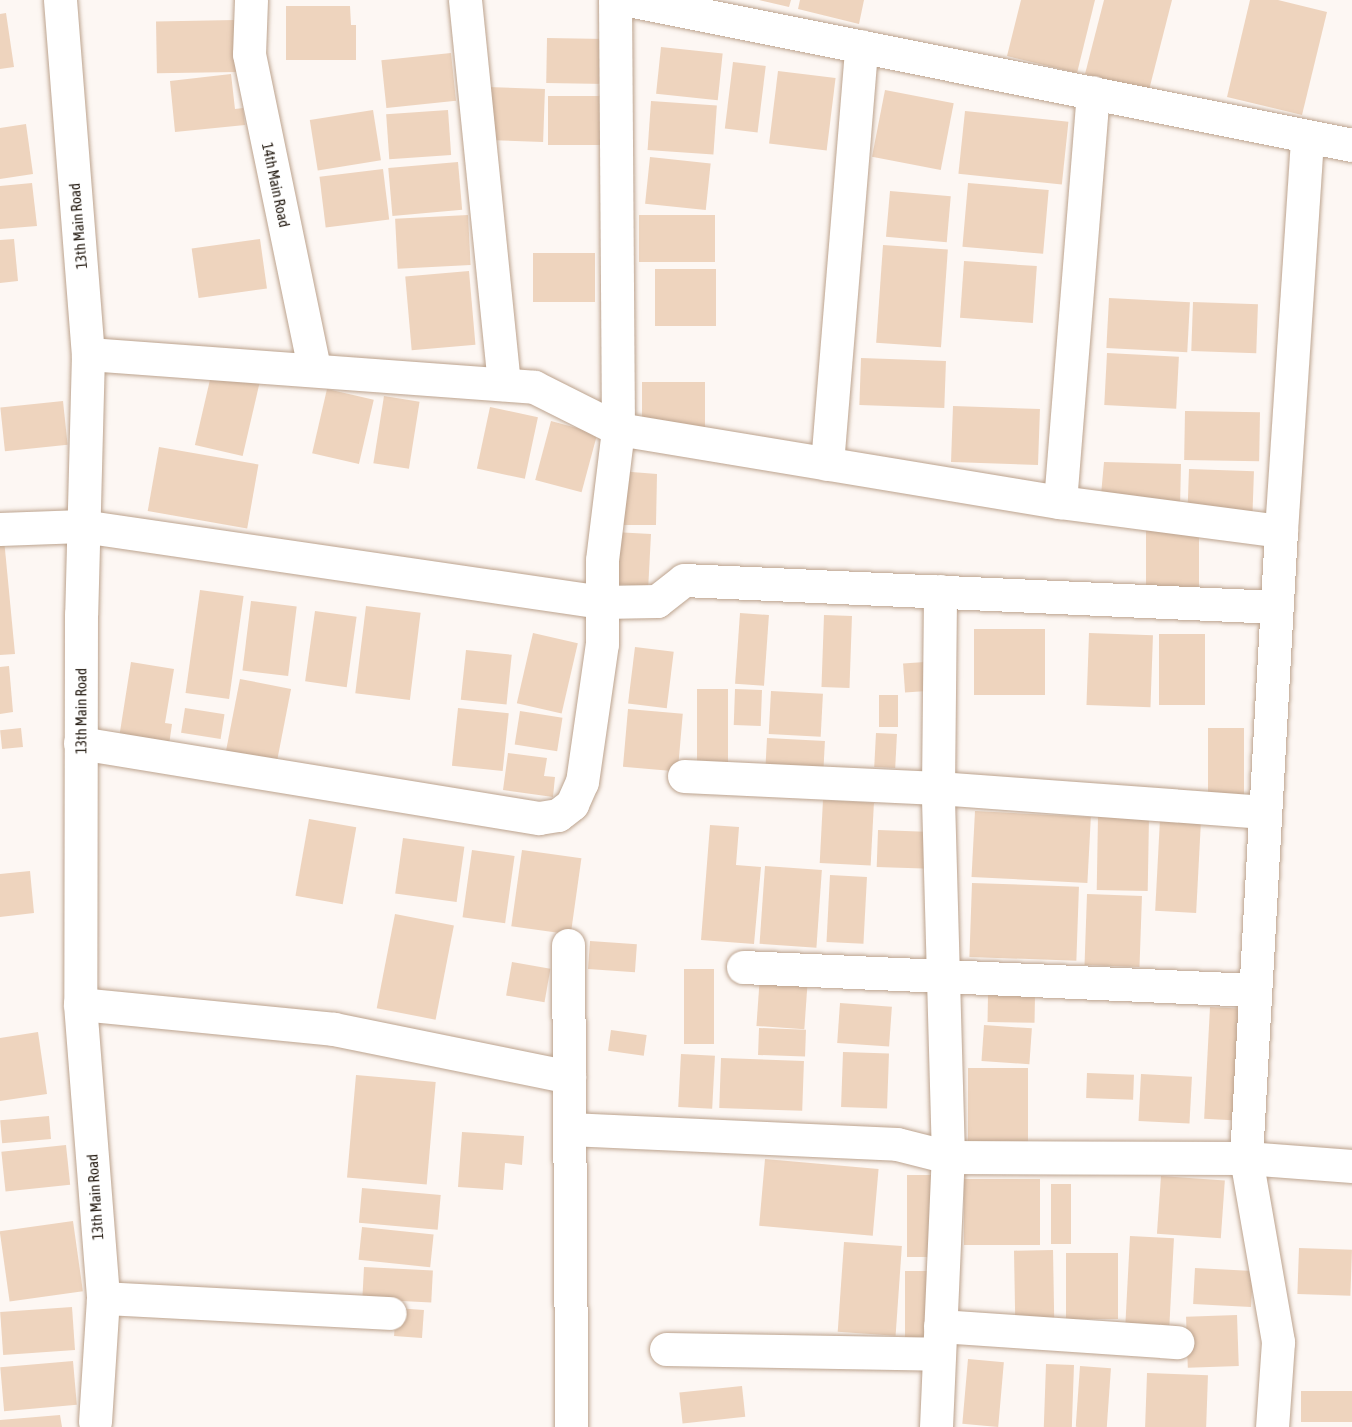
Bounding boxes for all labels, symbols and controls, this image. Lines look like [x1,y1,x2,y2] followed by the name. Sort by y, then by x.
[258,141,294,229] street label: 14th Main Road
[65,182,91,270] street label: 13th Main Road
[72,668,90,754] street label: 13th Main Road
[83,1153,107,1241] street label: 13th Main Road

